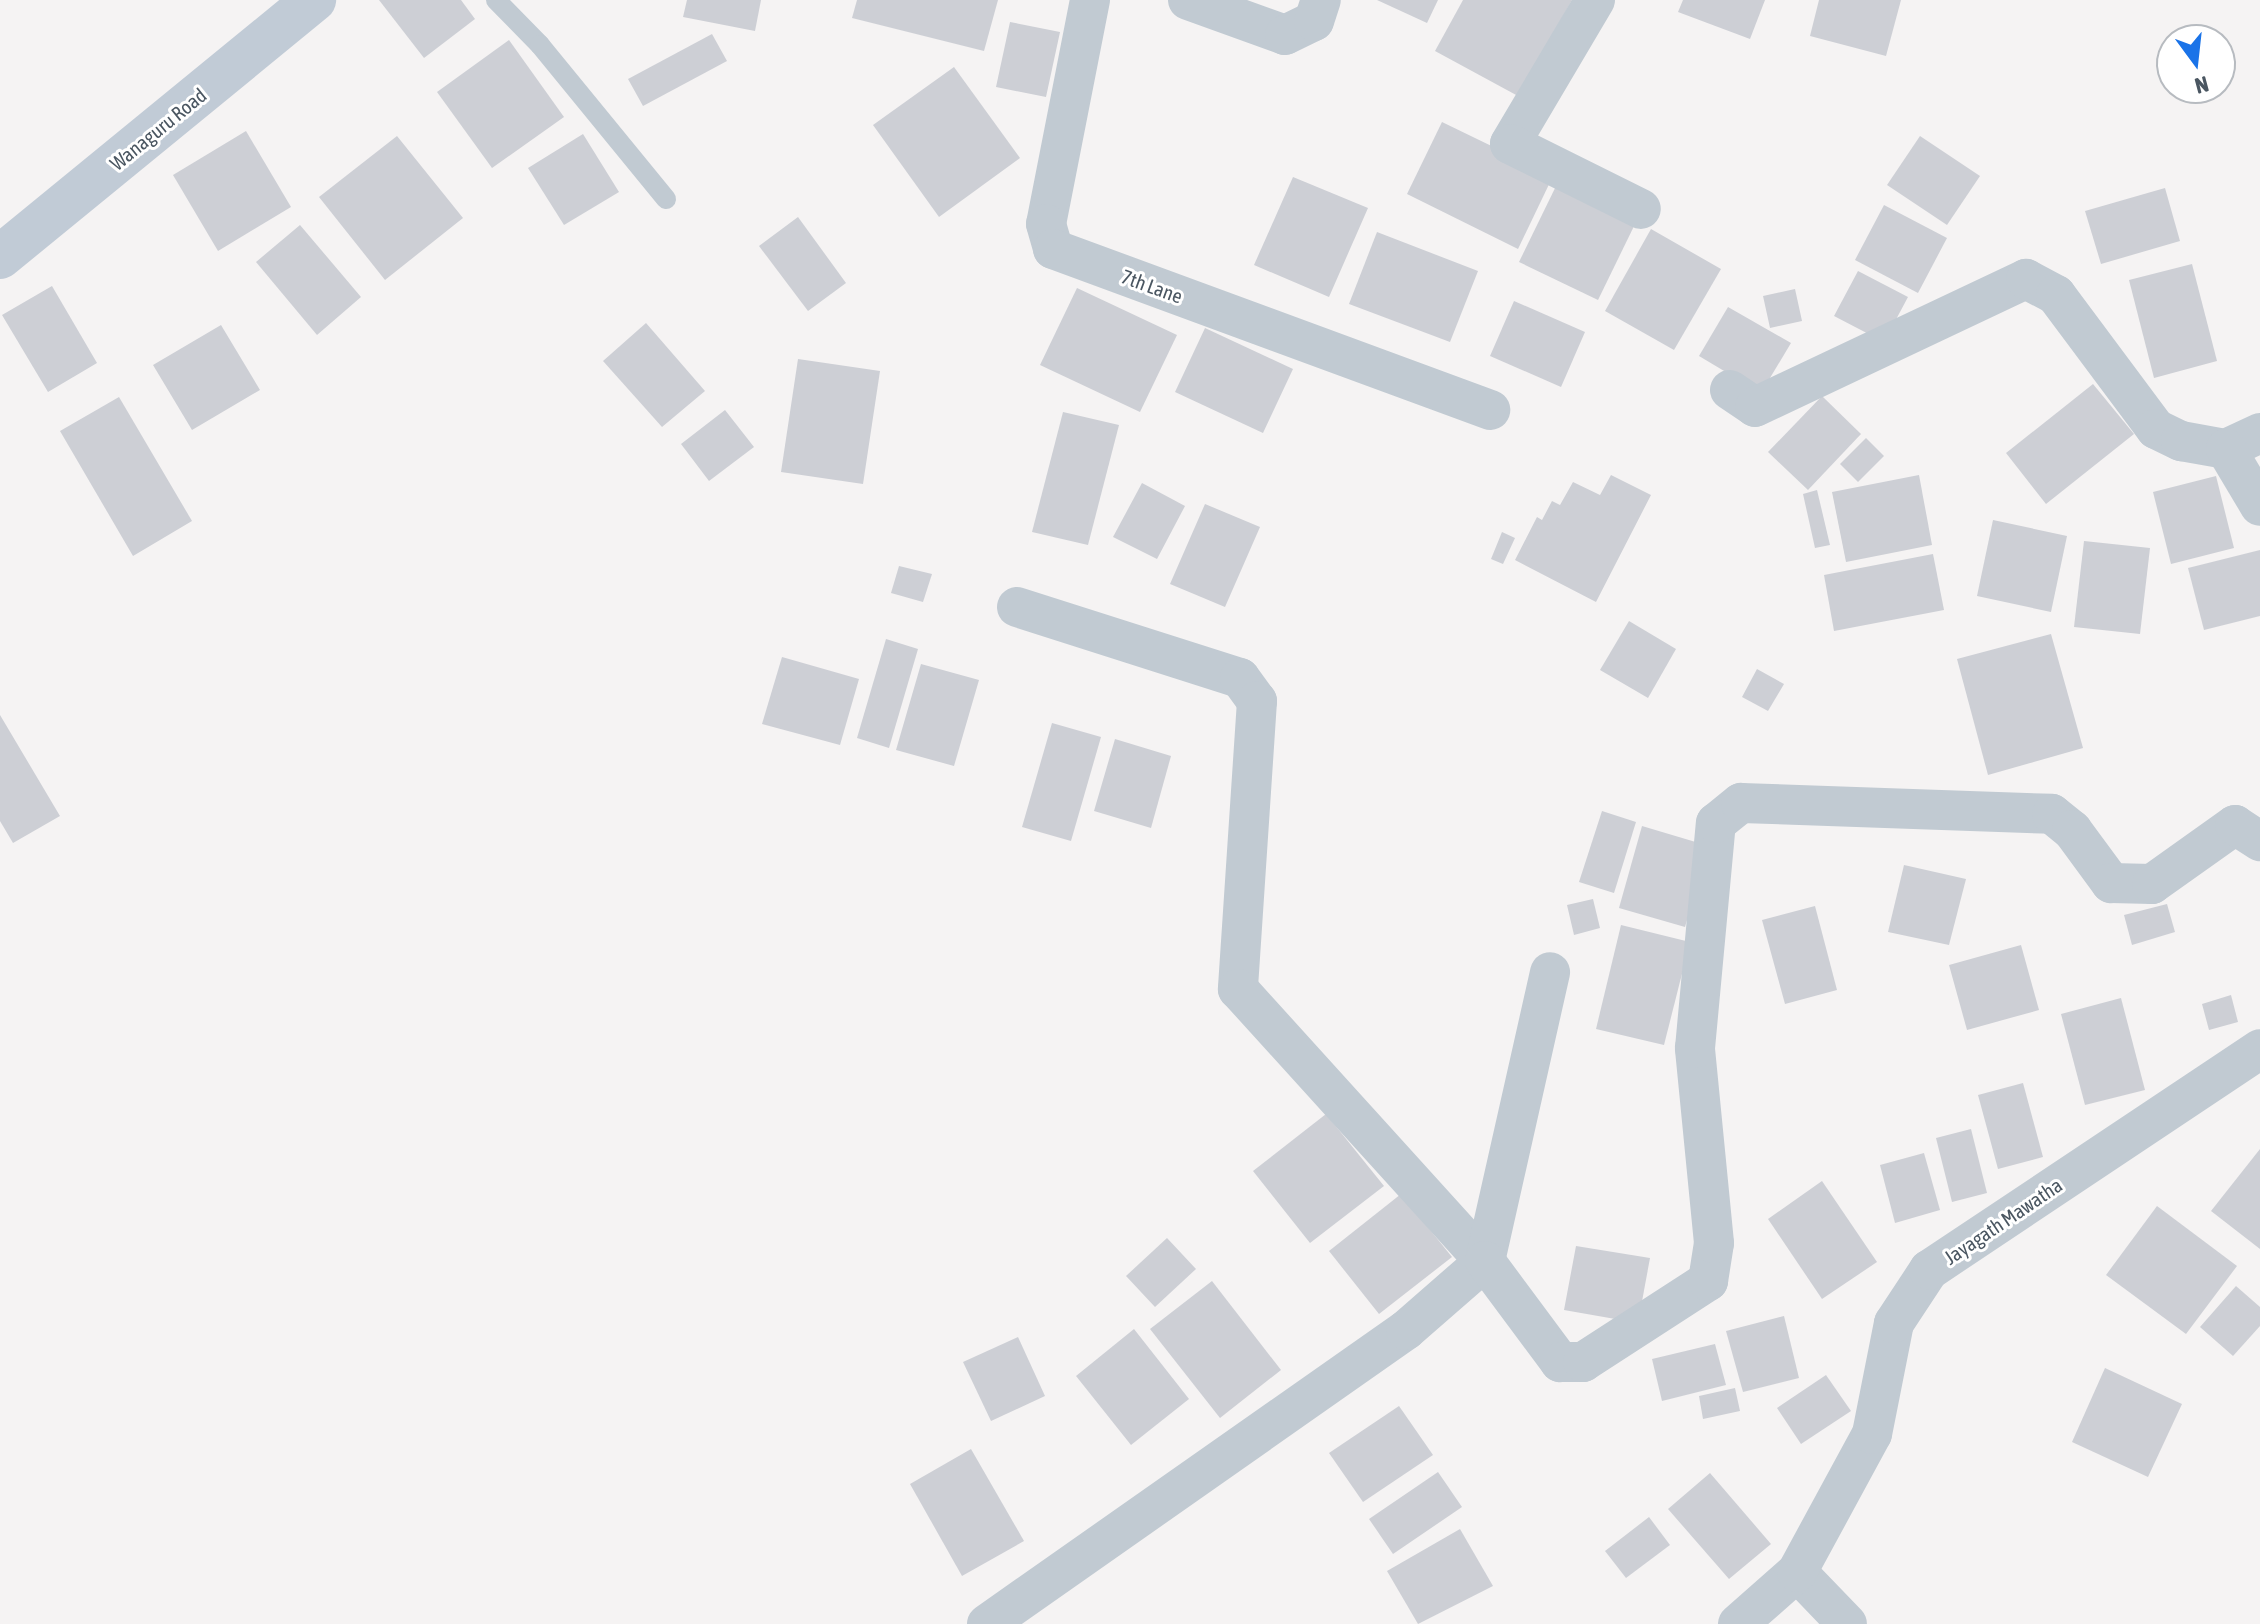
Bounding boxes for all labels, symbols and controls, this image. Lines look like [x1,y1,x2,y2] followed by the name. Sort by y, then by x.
[2156,24,2236,104] north arrow
[2192,71,2211,99] text: N
[105,83,211,175] street label: Wanaguru Road
[1118,264,1186,308] street label: 7th Lane
[1939,1173,2067,1269] street label: Jayagath Mawatha

